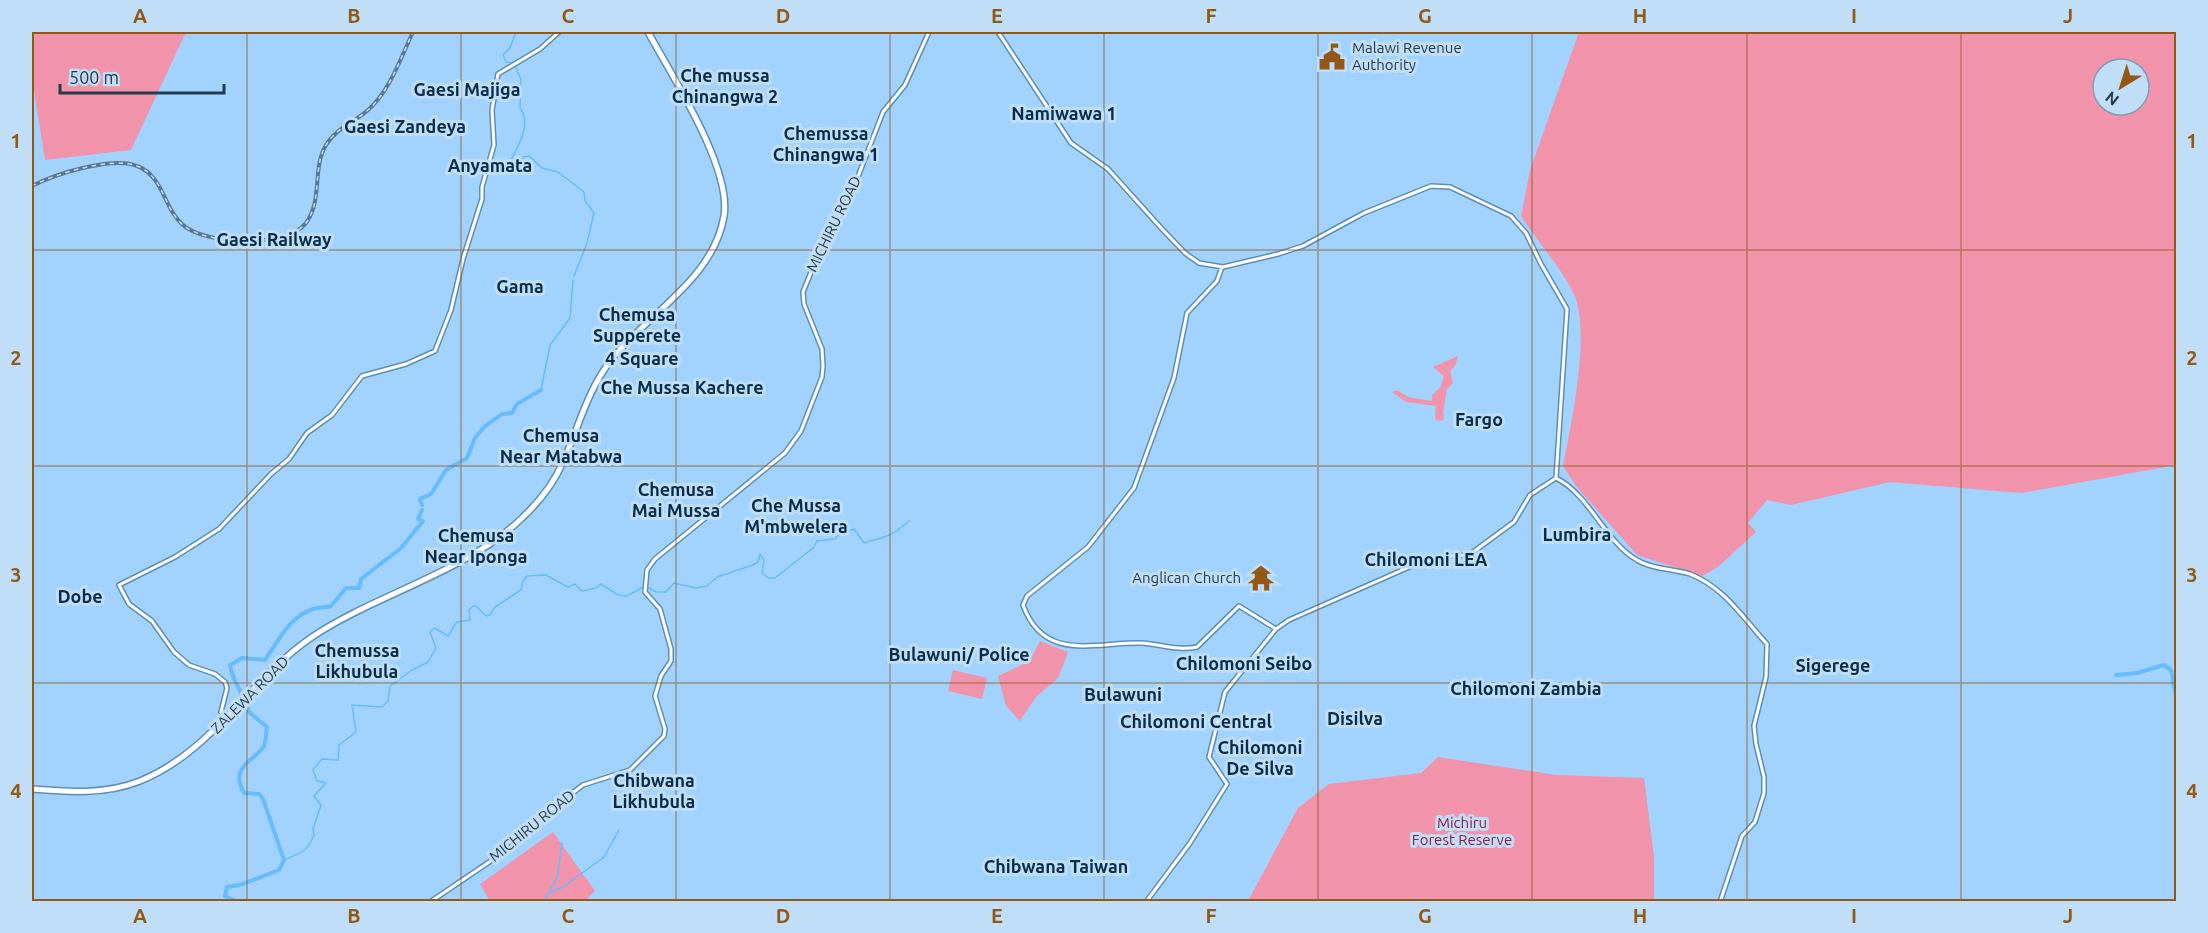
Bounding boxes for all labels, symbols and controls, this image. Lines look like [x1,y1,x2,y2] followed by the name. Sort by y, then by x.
[133,4,147,27] text: A
[347,4,361,27] text: B
[562,4,575,27] text: C
[776,4,790,27] text: D
[991,4,1003,27] text: E
[1205,4,1217,27] text: F
[1418,4,1432,27] text: G
[1633,4,1647,27] text: H
[1851,4,1857,27] text: I
[2063,4,2073,27] text: J
[1352,39,1462,73] place label: Malawi Revenue Authority
[1317,42,1347,72] public building icon: Malawi Revenue Authority
[60,57,224,95] scale bar
[2091,57,2151,117] north arrow
[672,65,778,106] district label: Che mussa Chinangwa 2
[69,67,119,87] text: 500 m
[414,79,520,99] district label: Gaesi Majiga
[2102,88,2122,110] text: N
[1011,103,1117,123] district label: Namiwawa 1
[344,116,466,136] district label: Gaesi Zandeya
[773,123,879,164] district label: Chemussa Chinangwa 1
[10,129,22,152] text: 1
[2186,129,2198,152] text: 1
[448,155,532,175] district label: Anyamata
[803,173,864,274] street label: MICHIRU ROAD
[217,229,332,249] district label: Gaesi Railway
[496,276,544,296] district label: Gama
[593,304,681,345] district label: Chemusa Supperete
[10,346,22,369] text: 2
[2186,346,2198,369] text: 2
[605,348,679,368] district label: 4 Square
[600,377,764,397] district label: Che Mussa Kachere
[1455,409,1503,429] district label: Fargo
[500,425,622,466] district label: Chemusa Near Matabwa
[632,479,720,520] district label: Chemusa Mai Mussa
[744,495,848,536] district label: Che Mussa M'mbwelera
[1543,524,1611,544] district label: Lumbira
[424,525,528,566] district label: Chemusa Near Iponga
[1365,549,1488,569] district label: Chilomoni LEA
[10,563,22,586] text: 3
[1246,563,1276,593] temple icon: Anglican Church
[2186,563,2198,586] text: 3
[1132,569,1241,586] place label: Anglican Church
[57,586,103,606] district label: Dobe
[314,640,400,681] district label: Chemussa Likhubula
[888,644,1030,664] district label: Bulawuni/ Police
[207,652,292,737] street label: ZALEWA ROAD
[1176,653,1312,673] district label: Chilomoni Seibo
[1796,655,1870,675] district label: Sigerege
[1450,678,1602,698] district label: Chilomoni Zambia
[1084,684,1162,704] district label: Bulawuni
[1327,708,1383,728] district label: Disilva
[1120,711,1273,731] district label: Chilomoni Central
[1217,737,1303,778] district label: Chilomoni De Silva
[613,770,695,811] district label: Chibwana Likhubula
[10,779,22,802] text: 4
[2186,779,2198,802] text: 4
[486,786,578,865] street label: MICHIRU ROAD
[1412,814,1512,848] park label: Michiru Forest Reserve
[984,856,1128,876] district label: Chibwana Taiwan
[133,904,147,927] text: A
[347,904,361,927] text: B
[562,904,575,927] text: C
[776,904,790,927] text: D
[991,904,1003,927] text: E
[1205,904,1217,927] text: F
[1418,904,1432,927] text: G
[1633,904,1647,927] text: H
[1851,904,1857,927] text: I
[2063,904,2073,927] text: J

